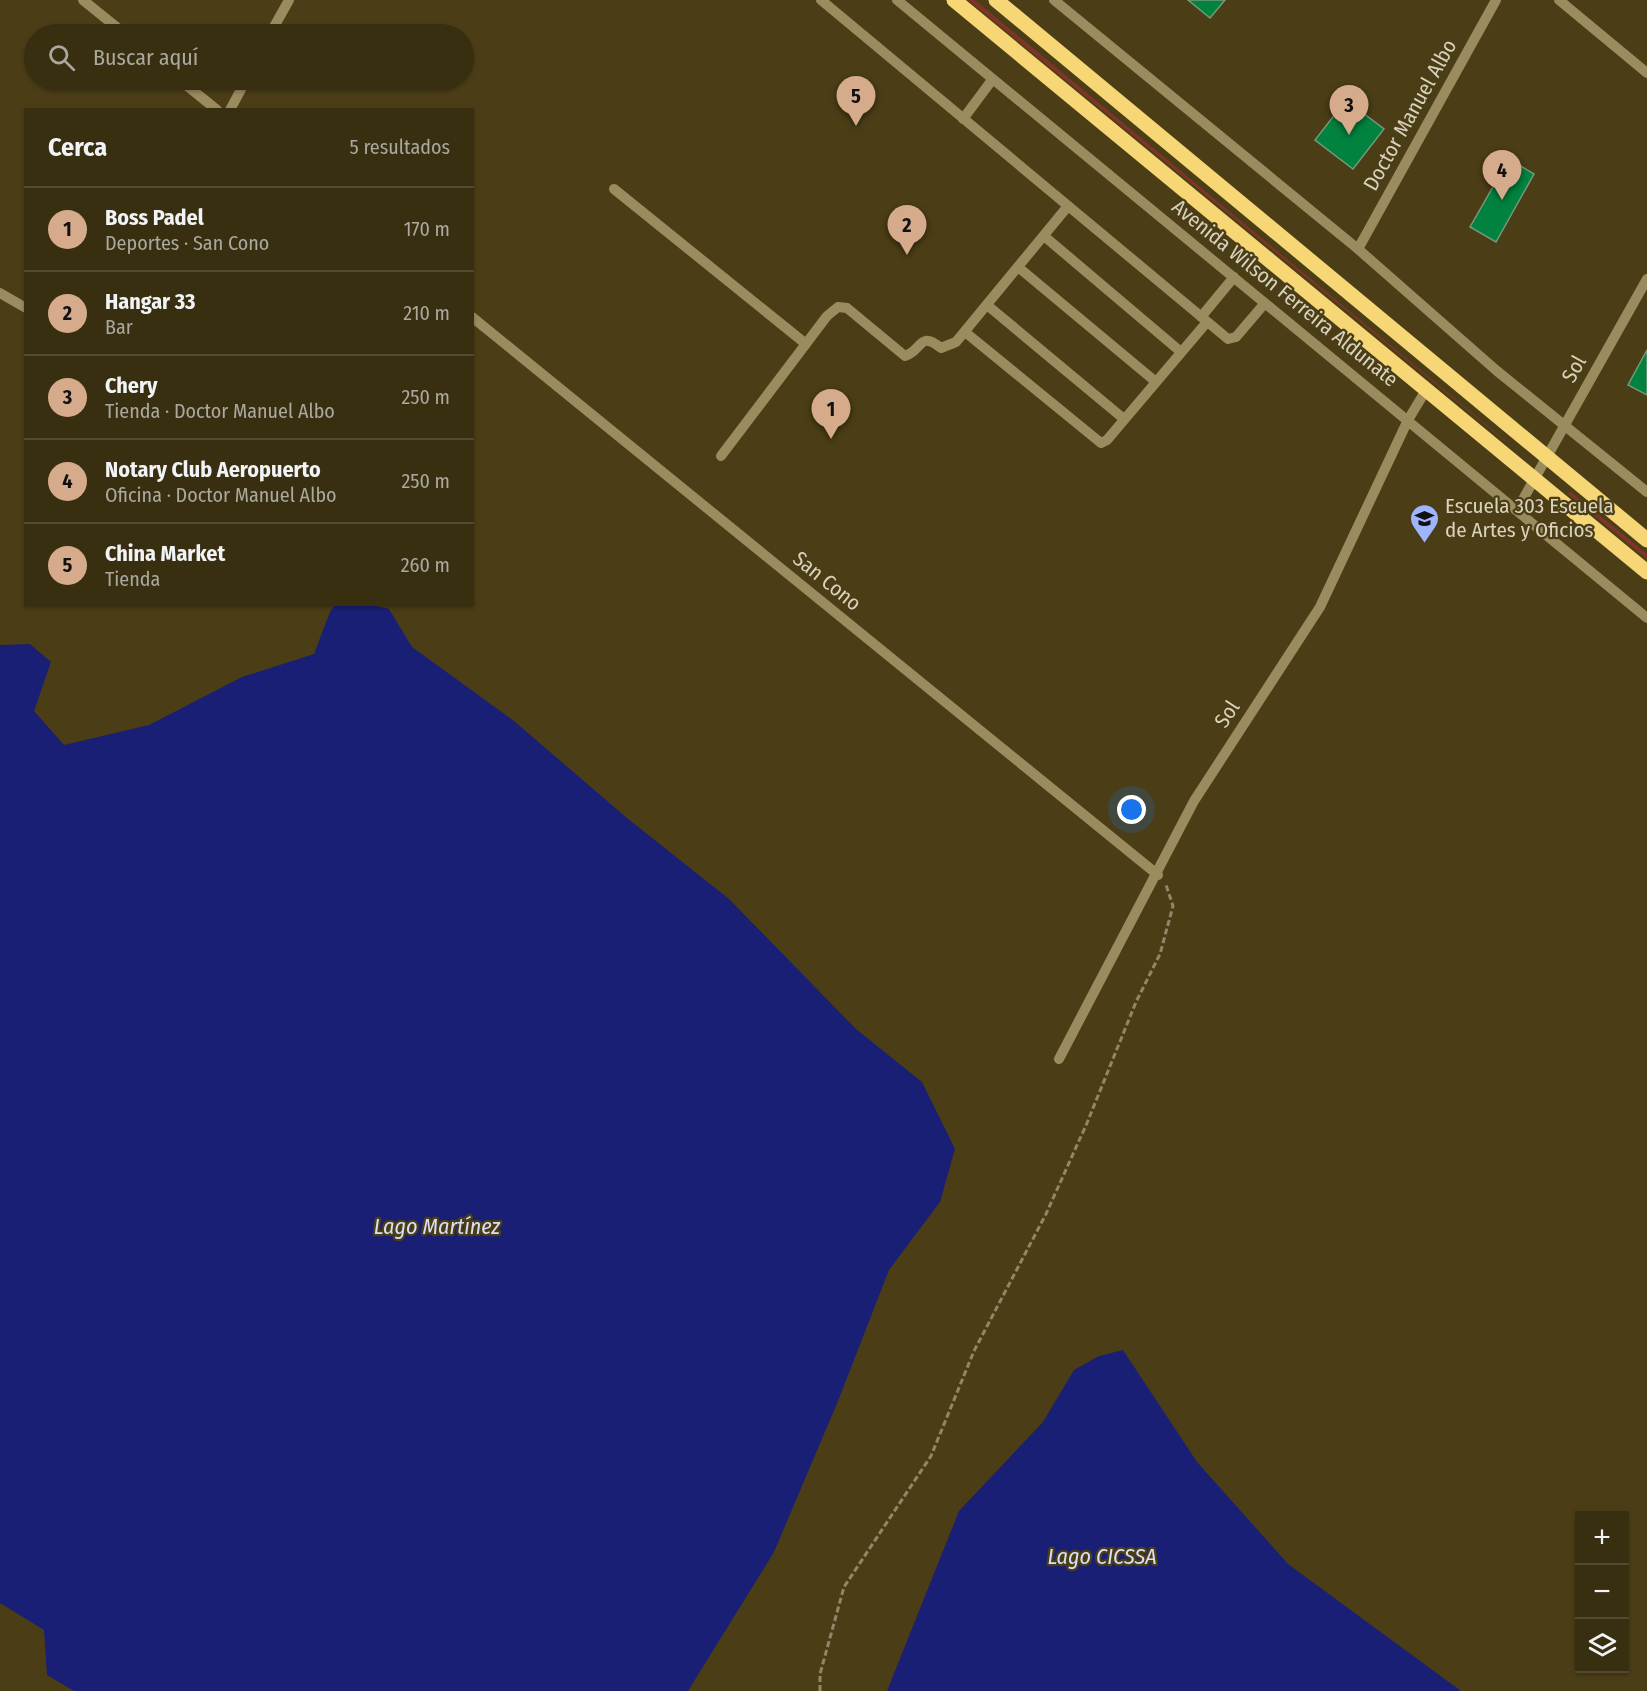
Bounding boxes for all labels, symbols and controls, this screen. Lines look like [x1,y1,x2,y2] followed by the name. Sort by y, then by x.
[24,24,474,90] search box
[1358,35,1462,195] street label: Doctor Manuel Albo
[45,41,78,74] icon: search
[93,44,198,71] text: Buscar aquí
[836,76,876,126] pin: 5
[1330,86,1368,135] pin: 3
[48,132,107,163] text: Cerca
[350,135,450,159] text: 5 resultados
[1482,150,1522,200] pin: 4
[1167,194,1403,392] street label: Avenida Wilson Ferreira Aldunate
[105,204,204,231] text: Boss Padel
[888,206,926,255] pin: 2
[63,217,72,241] text: 1
[404,217,450,241] text: 170 m
[105,231,269,255] text: Deportes · San Cono
[105,288,196,315] text: Hangar 33
[63,301,72,325] text: 2
[403,301,450,325] text: 210 m
[105,315,133,339] text: Bar
[1556,350,1592,387] street label: Sol
[105,372,158,399] text: Chery
[63,385,72,409] text: 3
[402,385,450,409] text: 250 m
[812,390,850,439] pin: 1
[105,399,335,423] text: Tienda · Doctor Manuel Albo
[105,456,321,483] text: Notary Club Aeropuerto
[62,469,73,493] text: 4
[402,469,450,493] text: 250 m
[105,483,337,507] text: Oficina · Doctor Manuel Albo
[1445,493,1614,543] place label: Escuela 303 Escuela de Artes y Oficios
[1408,502,1440,544] school or university icon: Escuela 303 Escuela de Artes y Oficios
[105,540,225,567] text: China Market
[788,546,866,616] street label: San Cono
[63,553,72,577] text: 5
[401,553,450,577] text: 260 m
[105,567,160,591] text: Tienda
[1209,695,1246,732] street label: Sol
[1117,795,1146,824] your location
[374,1213,501,1240] water label: Lago Martínez
[1575,1511,1629,1673] map controls
[1575,1511,1629,1565] button: +
[1047,1543,1157,1570] water label: Lago CICSSA
[1575,1565,1629,1619] button: −
[1575,1619,1629,1673] button: layers

